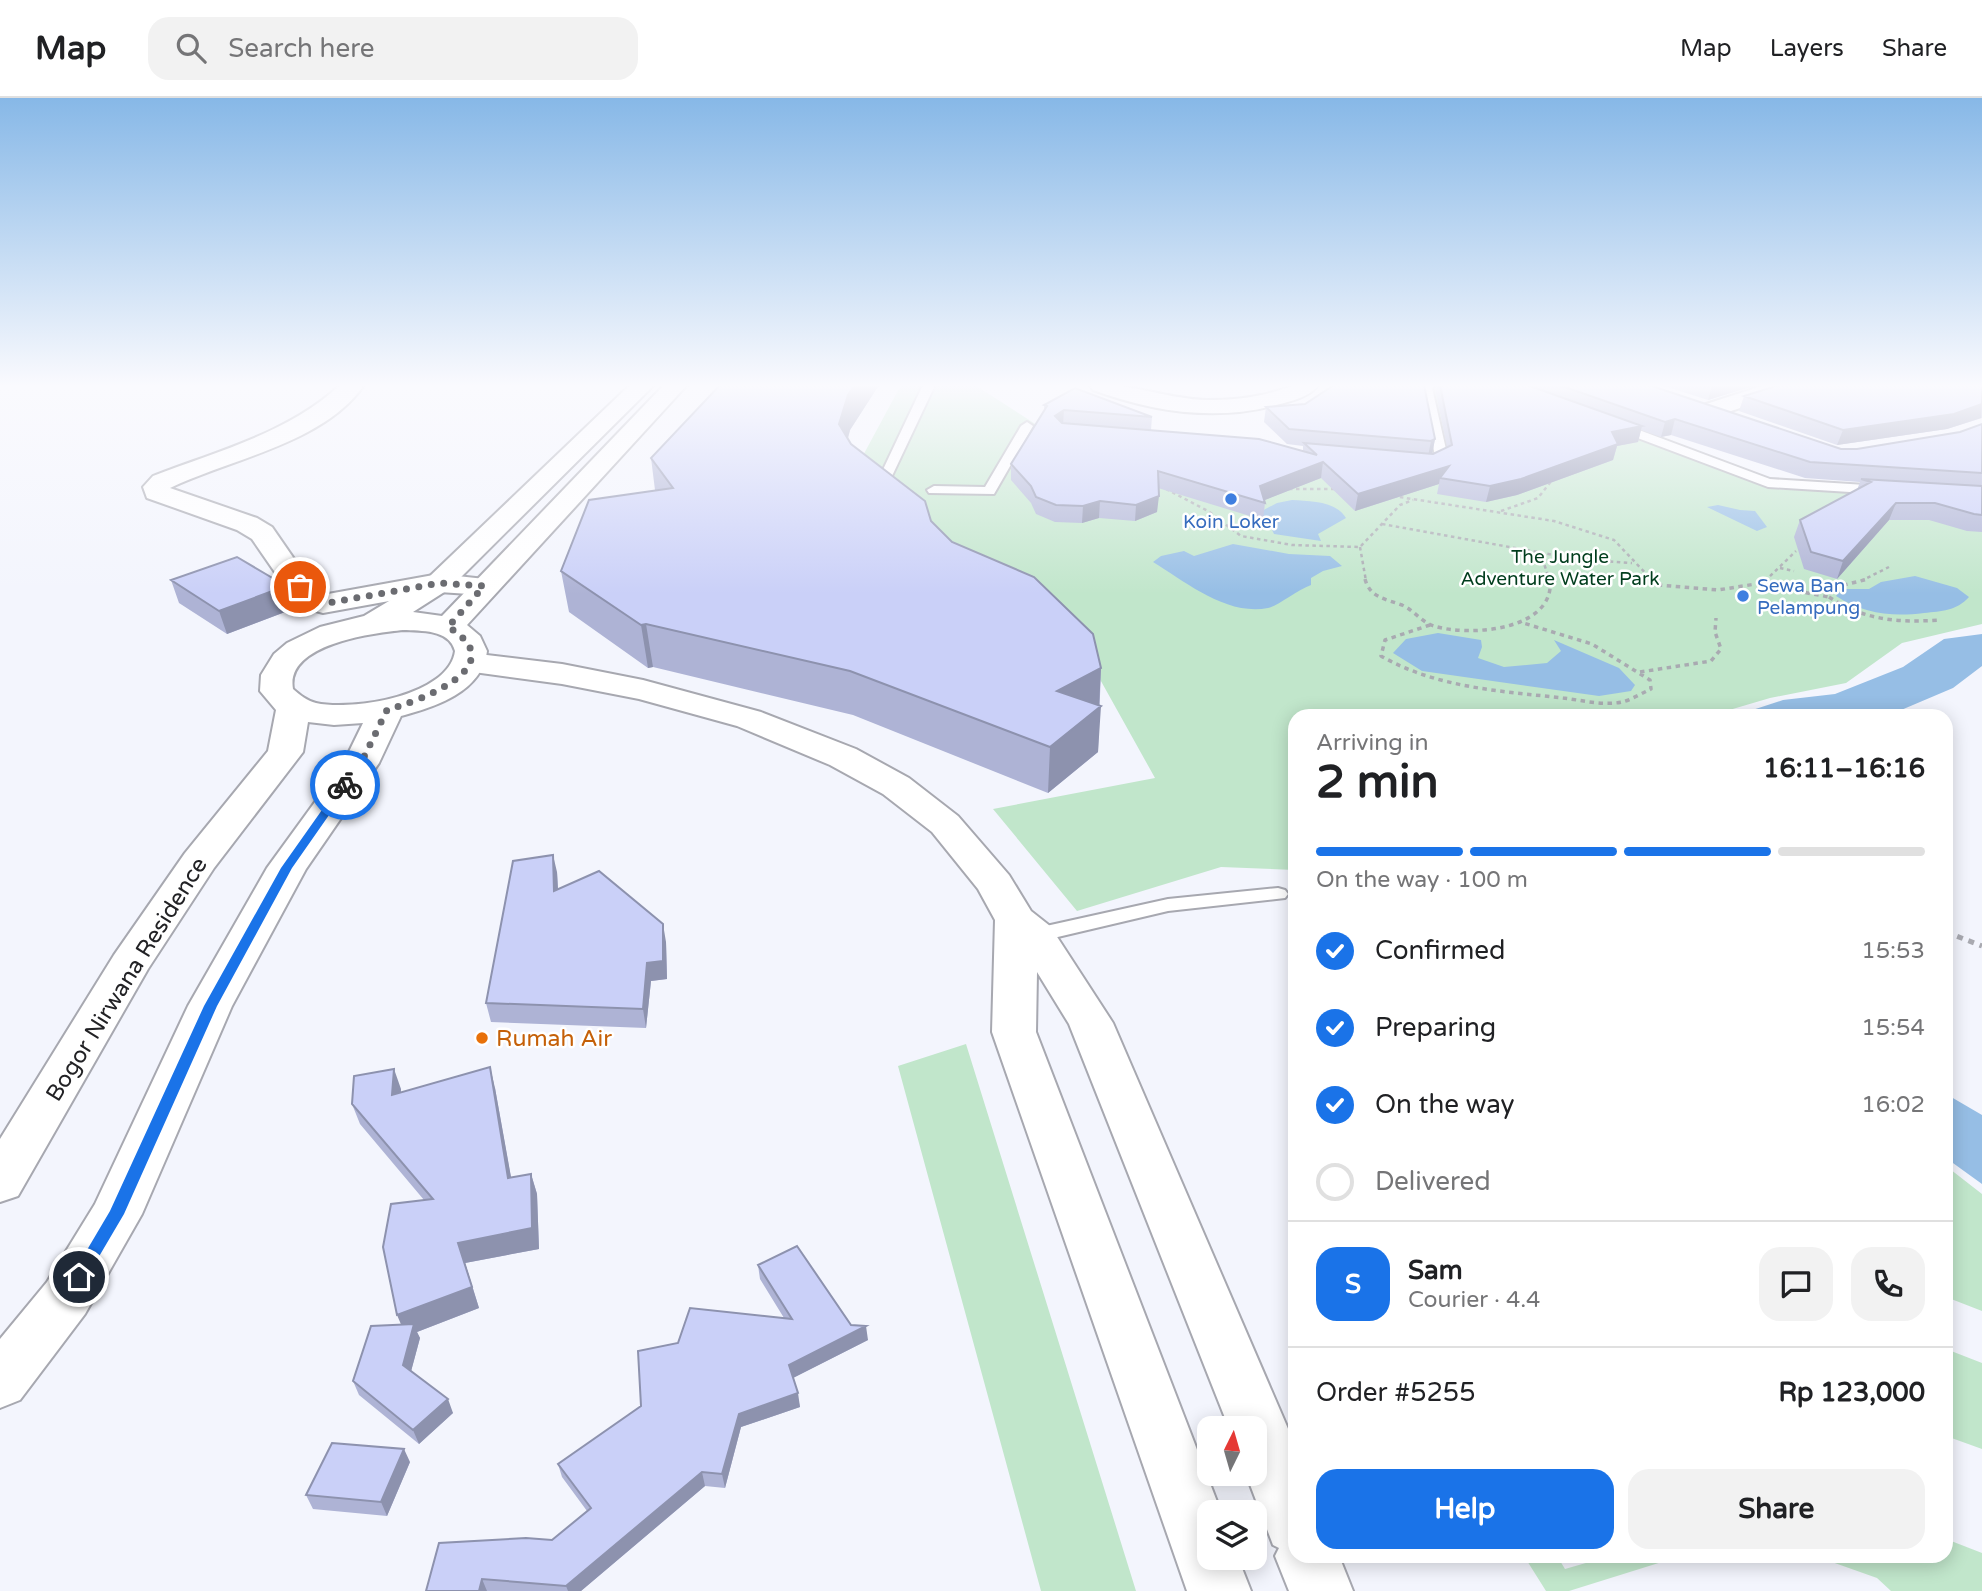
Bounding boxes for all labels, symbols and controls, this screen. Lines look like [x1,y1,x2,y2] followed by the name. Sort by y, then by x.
[148,17,638,80] search box
[35,29,106,68] text: Map
[172,29,210,67] icon: search
[228,33,374,64] text: Search here
[1680,34,1732,63] text: Map
[1770,34,1844,63] text: Layers
[1882,34,1947,63] text: Share
[1223,491,1239,507] marker: Koin Loker
[1183,511,1280,533] place label: Koin Loker
[1460,546,1660,590] park label: The Jungle Adventure Water Park
[270,557,330,617] pin
[281,568,319,606] icon: bag
[1757,575,1860,619] place label: Sewa Ban Pelampung
[1735,588,1751,604] marker: Sewa Ban Pelampung
[1316,729,1429,757] text: Arriving in
[310,750,380,820] courier
[1763,753,1925,784] text: 16:11–16:16
[1316,755,1439,810] text: 2 min
[326,766,364,804] icon: bike
[40,852,214,1107] street label: Bogor Nirwana Residence
[1316,866,1528,894] text: On the way · 100 m
[1316,932,1354,970] icon: check
[1375,935,1505,966] text: Confirmed
[1861,937,1925,965] text: 15:53
[1316,1009,1354,1047] icon: check
[1375,1012,1496,1043] text: Preparing
[1861,1014,1925,1042] text: 15:54
[496,1025,612,1053] place label: Rumah Air
[474,1030,490,1046] marker: Rumah Air
[1316,1086,1354,1124] icon: check
[1375,1089,1515,1120] text: On the way
[1861,1091,1925,1119] text: 16:02
[1375,1166,1491,1197] text: Delivered
[49,1247,109,1307] pin
[1759,1247,1833,1321] button: chat
[1851,1247,1925,1321] button: phone
[1408,1255,1463,1286] text: Sam
[60,1258,98,1296] icon: home
[1345,1269,1361,1300] text: S
[1408,1286,1540,1314] text: Courier · 4.4
[1316,1377,1476,1408] text: Order #5255
[1779,1377,1925,1408] text: Rp 123,000
[1197,1416,1267,1486] north arrow
[1197,1416,1267,1570] map controls
[1316,1469,1614,1549] button: Help
[1628,1469,1925,1549] button: Share
[1197,1500,1267,1570] button: layers

